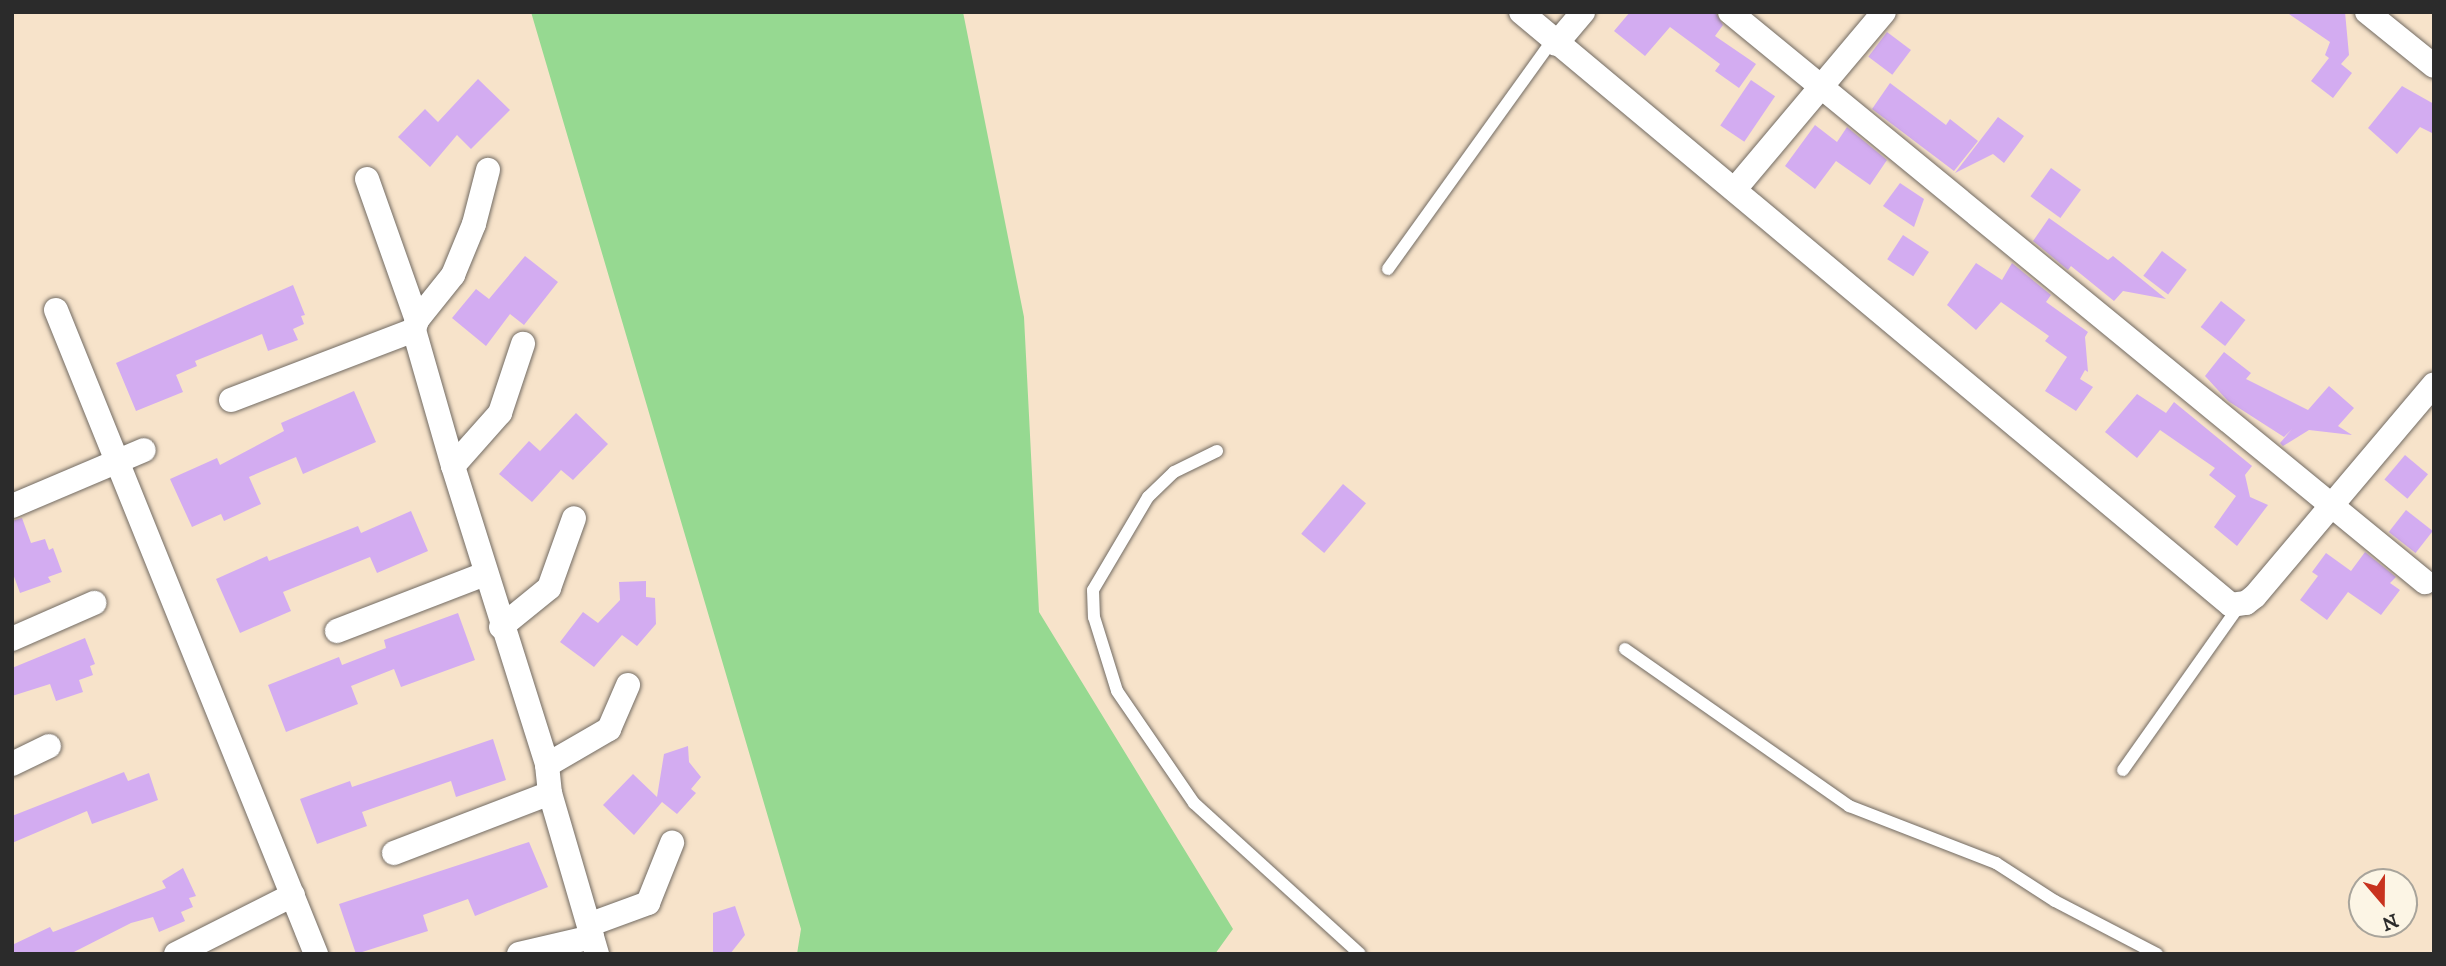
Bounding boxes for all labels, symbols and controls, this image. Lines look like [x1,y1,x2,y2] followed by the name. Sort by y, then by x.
[2348,868,2418,938] north arrow
[2378,908,2401,935] text: N

